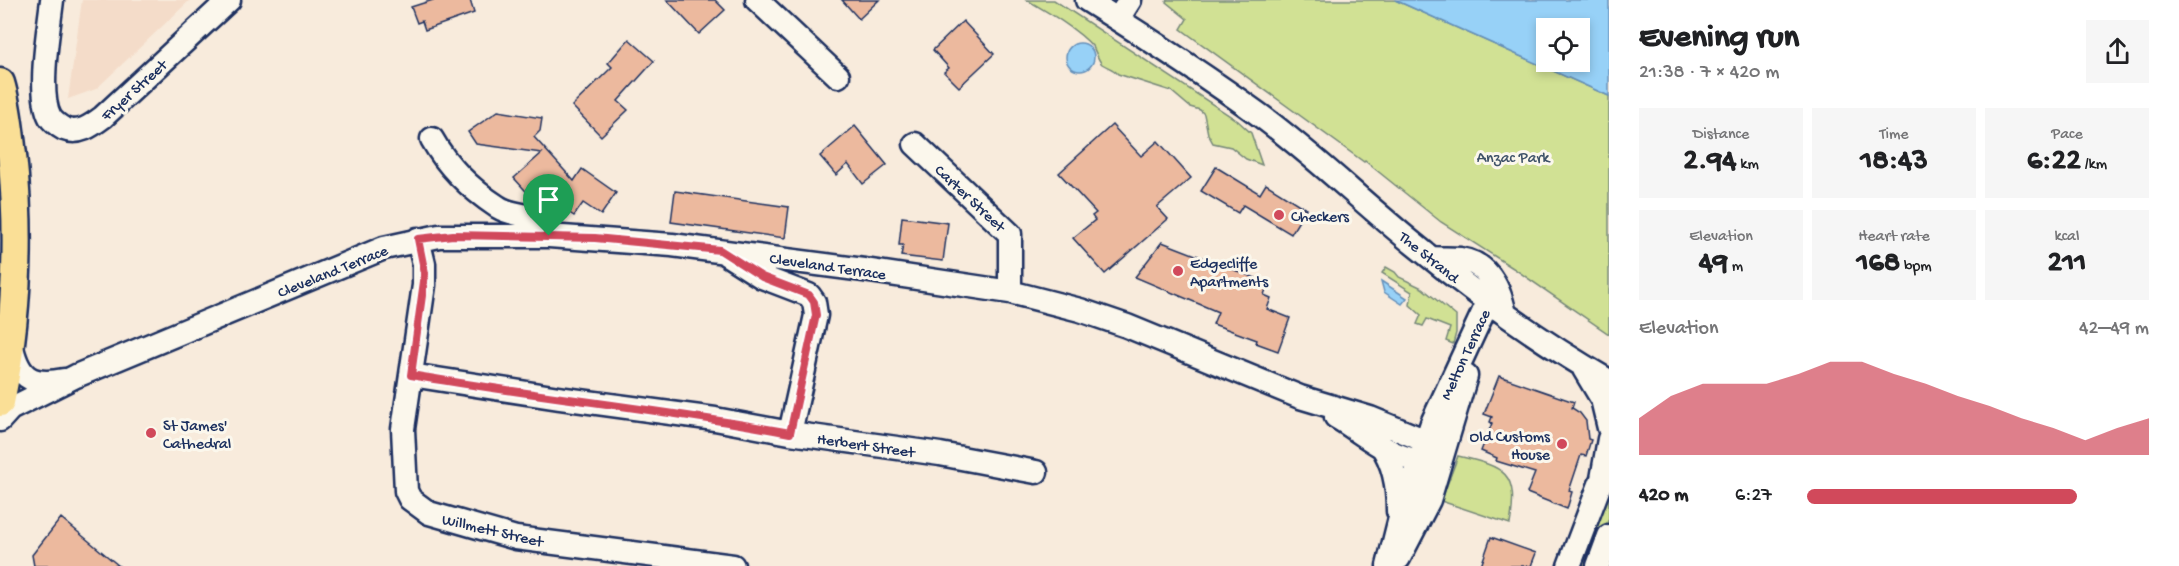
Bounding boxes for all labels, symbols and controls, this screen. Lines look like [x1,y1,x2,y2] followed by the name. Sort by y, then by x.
[1536,18,1590,72] map controls
[1536,18,1590,72] button: locate
[1639,20,1799,58] text: Evening run
[2086,20,2149,83] button: share
[98,56,173,127] street label: Fryer Street
[1639,62,1779,85] text: 21:38 · 7 × 420 m
[1693,126,1749,145] text: Distance
[1879,126,1909,145] text: Time
[2051,126,2083,145] text: Pace
[1683,145,1737,180] text: 2.94
[1860,145,1928,180] text: 18:43
[2027,145,2081,180] text: 6:22
[1477,150,1551,169] park label: Anzac Park
[1737,156,1759,175] text: km
[2081,156,2107,175] text: /km
[929,162,1009,238] street label: Carter Street
[523,174,574,236] pin
[532,183,565,216] icon: arrive
[1272,208,1286,222] marker: Checkers
[1291,209,1350,228] place label: Checkers
[1393,228,1463,290] street label: The Strand
[1689,228,1753,247] text: Elevation
[1858,228,1930,247] text: Heart rate
[2055,228,2079,247] text: kcal
[275,242,392,304] street label: Cleveland Terrace
[1699,247,1728,282] text: 49
[1856,247,1900,282] text: 168
[2048,247,2086,282] text: 211
[768,251,888,286] street label: Cleveland Terrace
[1190,256,1269,293] place label: Edgecliffe Apartments
[1728,258,1743,277] text: m
[1900,258,1932,277] text: bpm
[1171,264,1185,278] marker: Edgecliffe Apartments
[1438,307,1497,404] street label: Melton Terrace
[1639,318,1719,341] text: Elevation
[2079,318,2149,341] text: 42–49 m
[163,418,231,455] place label: St James' Cathedral
[144,426,158,440] marker: St James' Cathedral
[1470,429,1551,466] place label: Old Customs House
[815,431,917,464] street label: Herbert Street
[1555,437,1569,451] marker: Old Customs House
[1639,485,1689,508] text: 420 m
[1735,485,1772,508] text: 6:27
[440,512,546,554] street label: Willmett Street

